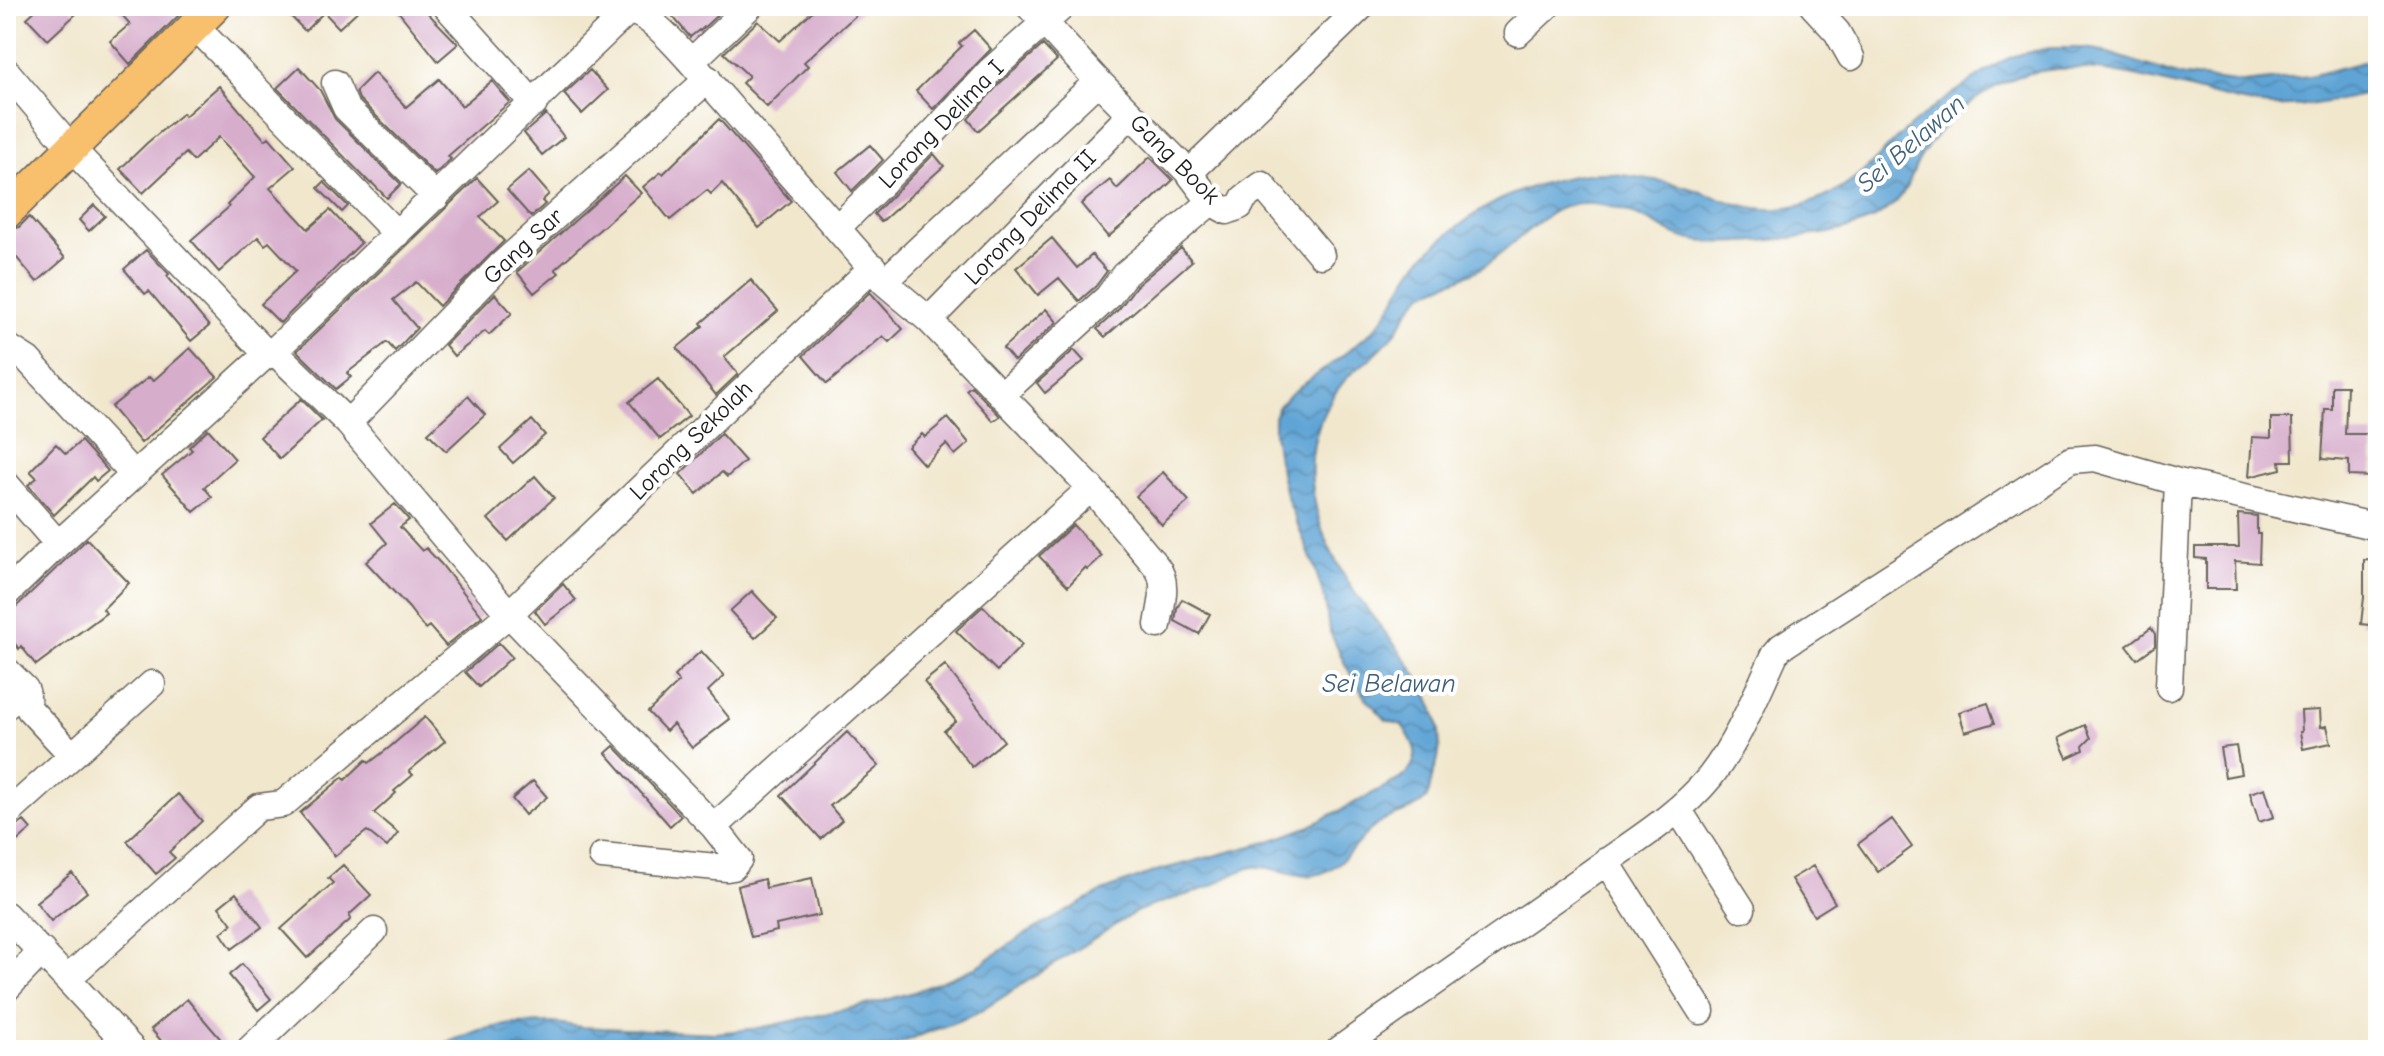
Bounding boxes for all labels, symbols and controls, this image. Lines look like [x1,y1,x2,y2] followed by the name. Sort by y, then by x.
[873,54,1009,194] street label: Lorong Delima I
[1851,89,1971,199] water label: Sei Belawan
[1124,108,1226,210] street label: Gang Book
[958,144,1102,290] street label: Lorong Delima II
[477,202,569,290] street label: Gang Sar
[624,374,758,506] street label: Lorong Sekolah
[1322,669,1456,699] water label: Sei Belawan

